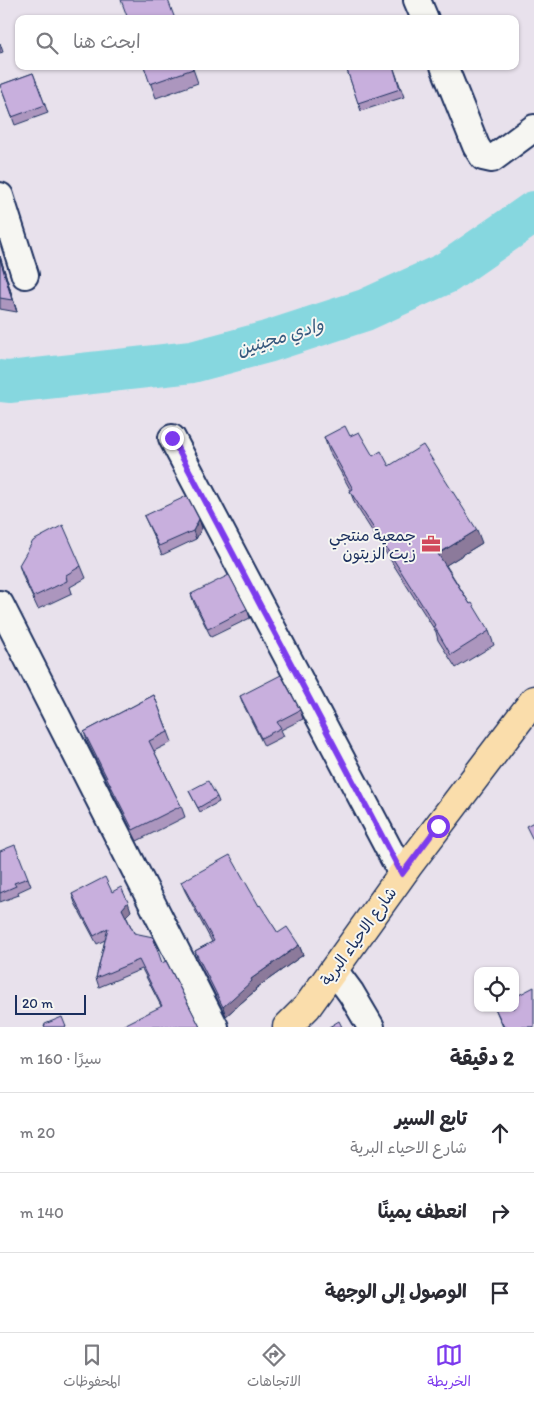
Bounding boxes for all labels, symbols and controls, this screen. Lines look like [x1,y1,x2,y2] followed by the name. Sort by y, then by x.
[15,15,519,70] search box
[33,29,61,57] icon: search
[73,30,141,53] text: ابحث هنا
[234,313,327,363] water label: وادي مجينين
[161,427,184,450] route end
[329,526,416,564] place label: جمعية منتجي زيت الزيتون
[420,533,442,555] office icon: جمعية منتجي زيت الزيتون
[427,815,450,838] route start
[316,883,402,990] street label: شارع الاحياء البرية
[474,967,519,1012] map controls
[474,967,519,1012] button: locate
[15,992,86,1015] scale bar
[22,995,53,1012] text: 20 m
[450,1045,514,1070] text: 2 دقيقة
[20,1049,102,1068] text: سيرًا · 160 m
[395,1107,467,1130] text: تابع السير
[486,1119,514,1147] icon: ahead
[20,1123,55,1142] text: 20 m
[350,1138,467,1157] text: شارع الاحياء البرية
[486,1199,514,1227] icon: right
[378,1200,467,1223] text: انعطف يمينًا
[20,1203,64,1222] text: 140 m
[486,1279,514,1307] icon: arrive
[325,1280,467,1303] text: الوصول إلى الوجهة
[63,1341,121,1394] tab: المحفوظات
[247,1341,301,1394] tab: الاتجاهات
[427,1341,471,1394] tab: الخريطة

